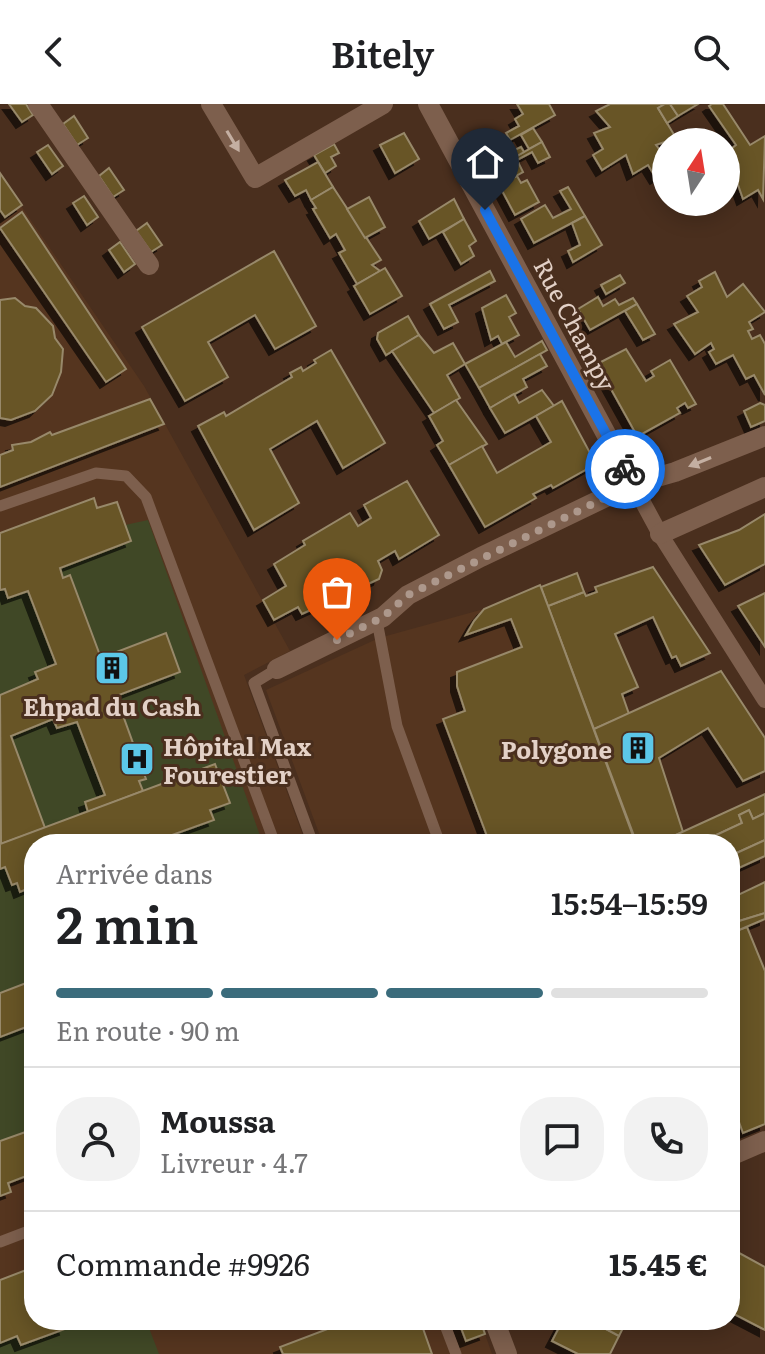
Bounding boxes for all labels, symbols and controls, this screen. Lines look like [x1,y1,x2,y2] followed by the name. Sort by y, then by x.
[331,26,434,79] text: Bitely
[32,30,76,74] icon: back
[689,30,733,74] icon: search
[451,128,519,210] pin
[652,128,740,216] north arrow
[652,128,740,216] map controls
[226,130,240,152] one-way arrow
[463,140,507,184] icon: home
[526,252,626,396] street label: Rue Champy
[585,429,665,509] courier
[603,447,647,491] icon: bike
[688,455,712,468] one-way arrow
[303,558,371,640] pin
[315,570,359,614] icon: bag
[93,649,131,687] building icon: Ehpad du Cash
[23,688,201,723] place label: Ehpad du Cash
[163,728,312,791] place label: Hôpital Max Fourestier
[619,729,657,767] building icon: Polygone
[501,731,612,766] place label: Polygone
[118,740,156,778] hospital icon: Hôpital Max Fourestier
[56,853,212,892] text: Arrivée dans
[551,880,708,924] text: 15:54–15:59
[56,883,199,960] text: 2 min
[56,1010,240,1049] text: En route · 90 m
[56,1097,140,1181] button: person
[520,1097,604,1181] button: chat
[624,1097,708,1181] button: phone
[160,1098,275,1142] text: Moussa
[160,1142,308,1181] text: Livreur · 4.7
[56,1241,310,1285] text: Commande #9926
[609,1241,708,1285] text: 15.45 €

